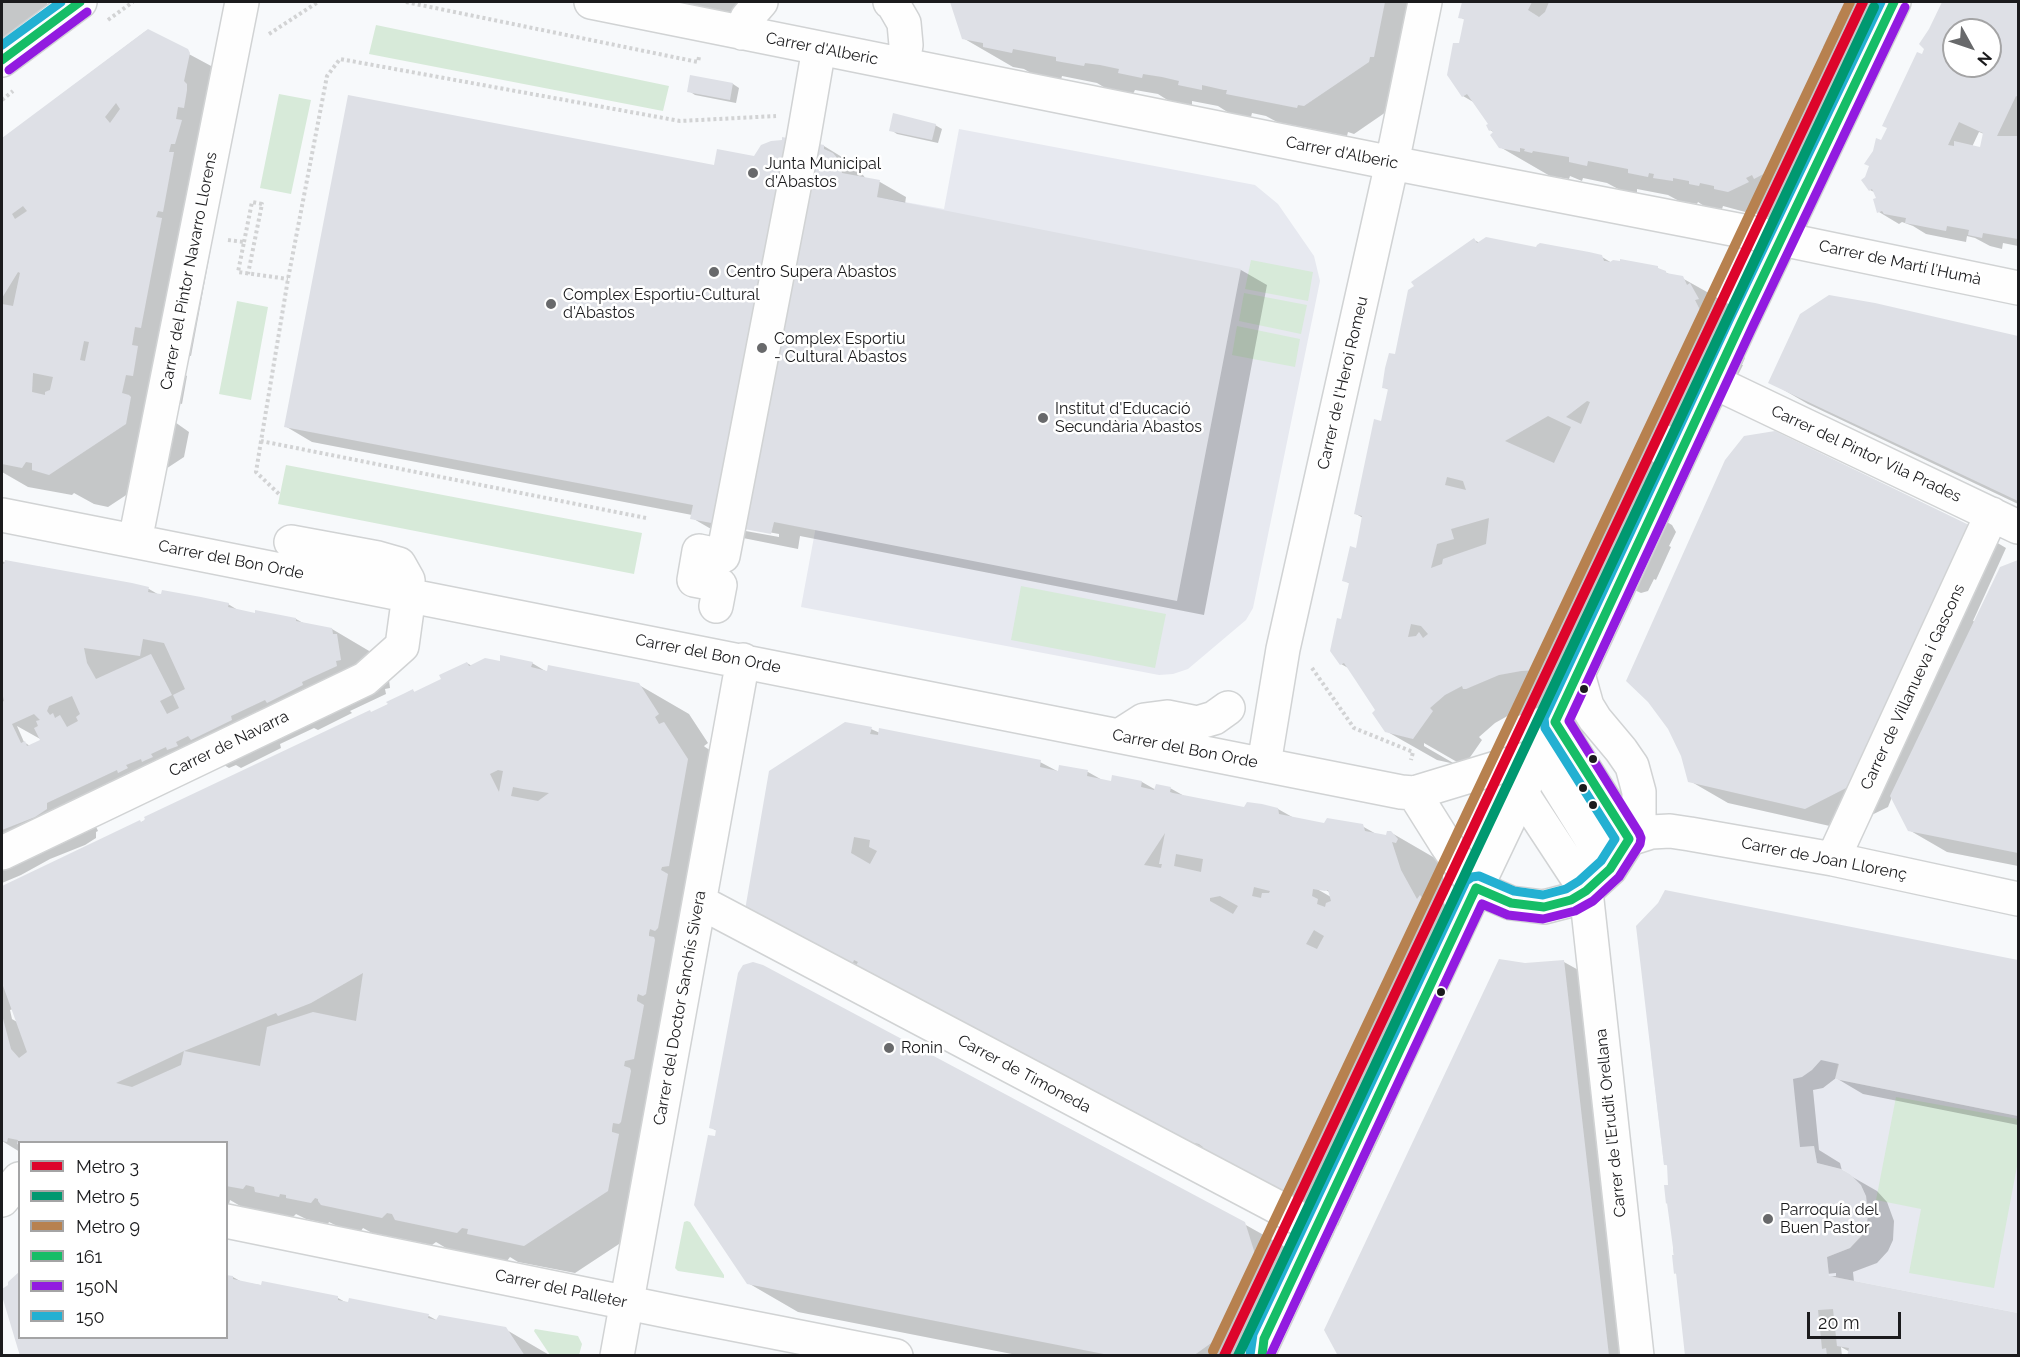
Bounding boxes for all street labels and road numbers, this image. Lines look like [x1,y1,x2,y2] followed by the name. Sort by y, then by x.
[764,29,880,69] street label: Carrer d'Alberic
[1284,133,1400,173] street label: Carrer d'Alberic
[156,150,222,392] street label: Carrer del Pintor Navarro Llorens
[1817,236,1983,290] street label: Carrer de Martí l’Humà
[1314,294,1372,472] street label: Carrer de l'Heroi Romeu
[1768,401,1964,507] street label: Carrer del Pintor Vila Prades
[157,536,305,584] street label: Carrer del Bon Orde
[1857,581,1969,793] street label: Carrer de Villanueva i Gascons
[634,630,782,678] street label: Carrer del Bon Orde
[166,707,292,781] street label: Carrer de Navarra
[1111,725,1259,773] street label: Carrer del Bon Orde
[1739,834,1909,884] street label: Carrer de Joan Llorenç
[650,889,710,1127] street label: Carrer del Doctor Sanchís Sivera
[1592,1028,1630,1218] street label: Carrer de l’Erudit Orellana
[954,1031,1094,1117] street label: Carrer de Timoneda
[493,1266,629,1312] street label: Carrer del Palleter

